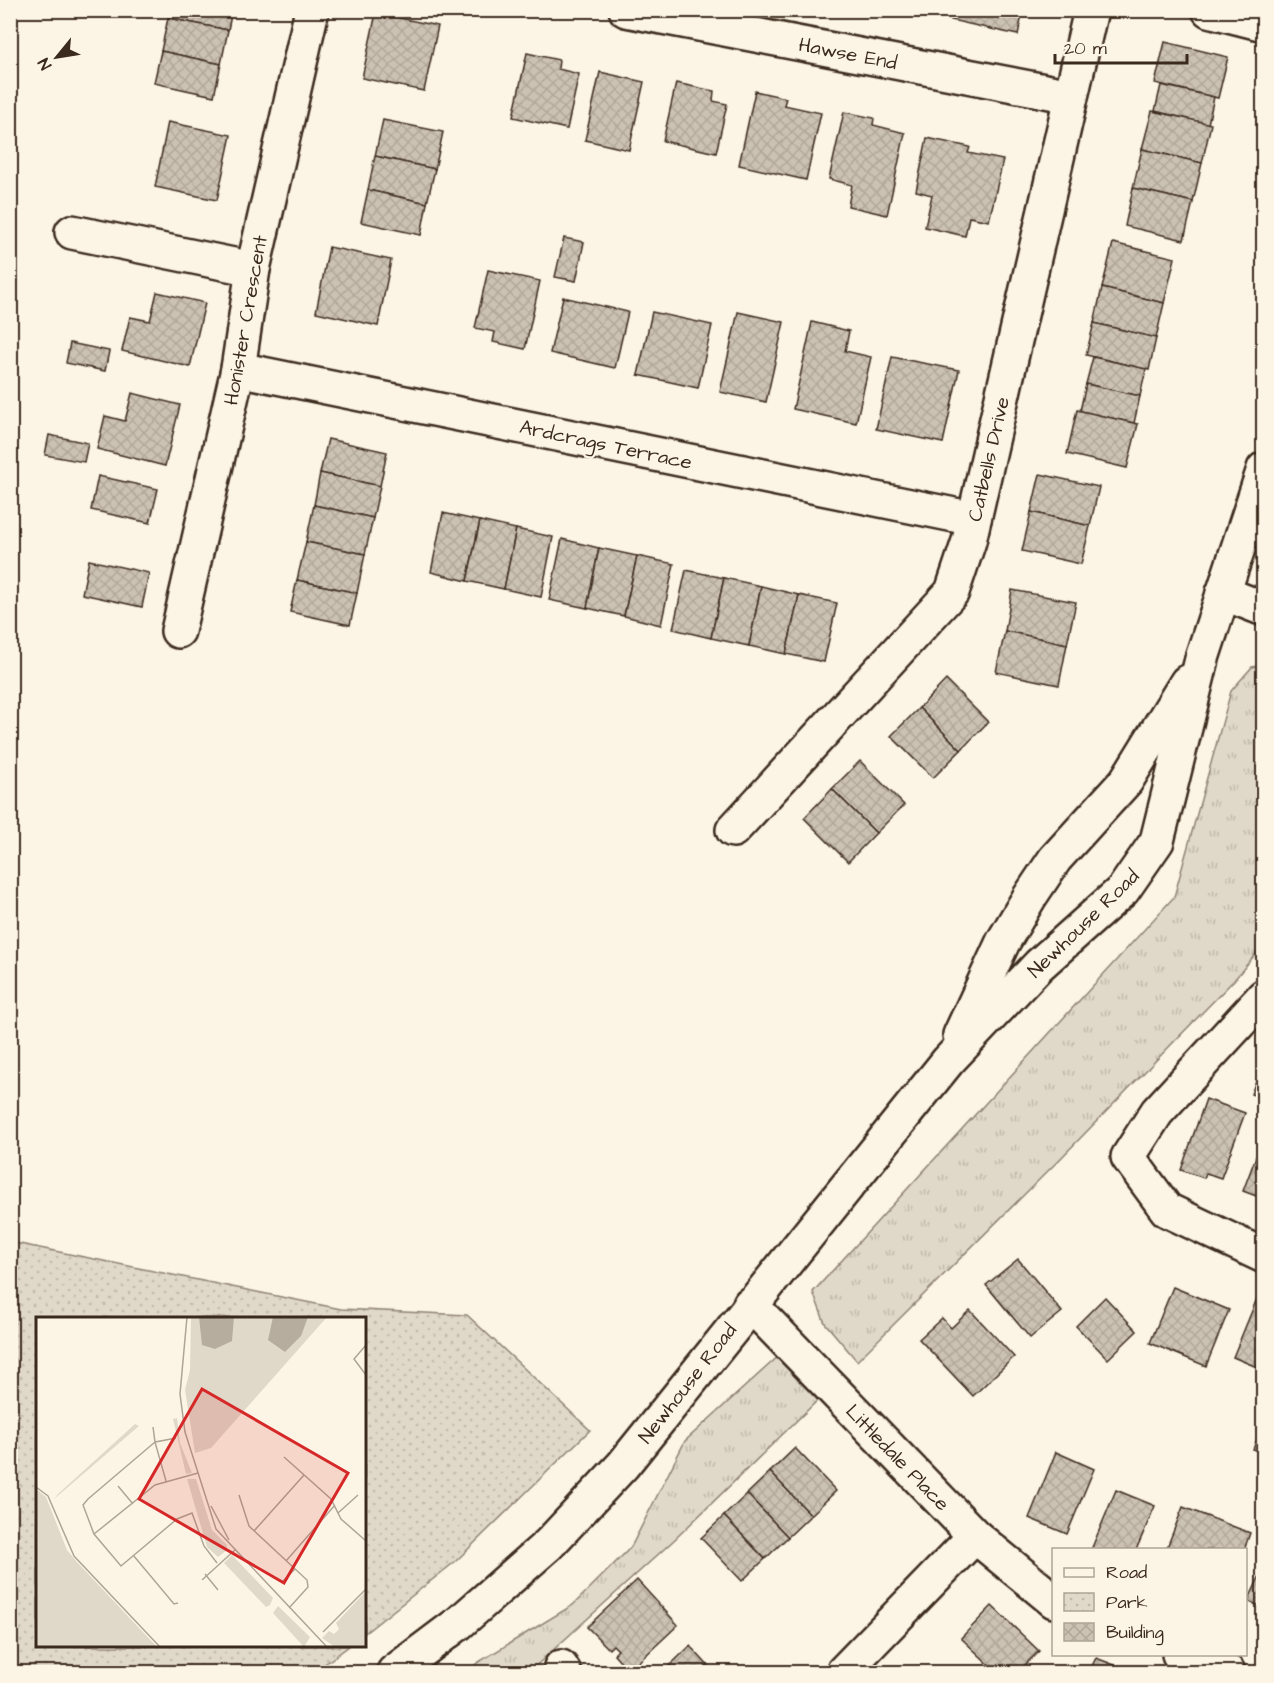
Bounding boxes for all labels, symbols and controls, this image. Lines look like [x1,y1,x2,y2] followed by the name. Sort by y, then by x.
[27,27,87,87] north arrow
[1055,27,1187,65] scale bar
[796,31,899,77] street label: Hawse End
[1064,36,1107,61] text: 20 m
[33,54,57,74] text: N
[217,233,275,407] street label: Honister Crescent
[961,394,1017,524] street label: Catbells Drive
[517,413,695,478] street label: Ardcrags Terrace
[1022,863,1146,984] street label: Newhouse Road
[36,1317,366,1647] inset map
[632,1318,744,1450] street label: Newhouse Road
[839,1398,956,1518] street label: Littledale Place
[1052,1548,1247,1656] legend
[1106,1560,1147,1585] text: Road
[1106,1590,1148,1615] text: Park
[1106,1620,1164,1646] text: Building

